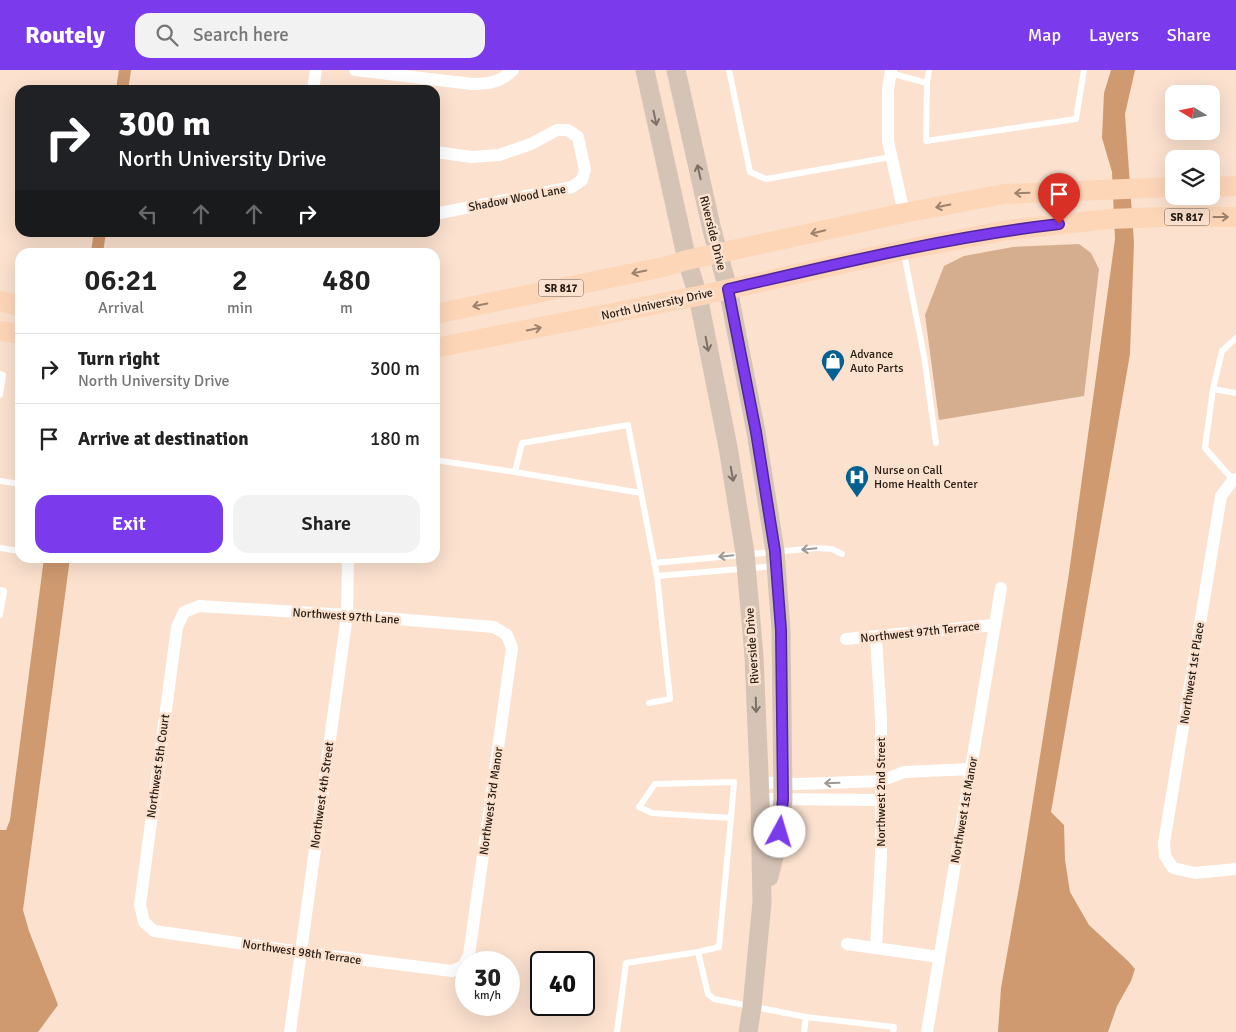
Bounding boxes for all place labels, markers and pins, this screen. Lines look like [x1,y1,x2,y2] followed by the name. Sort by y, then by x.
[1038,173,1080,224] pin
[850,347,904,376] place label: Advance Auto Parts
[820,348,846,382] shop icon: Advance Auto Parts
[874,463,978,492] place label: Nurse on Call Home Health Center
[844,464,870,498] hospital icon: Nurse on Call Home Health Center

